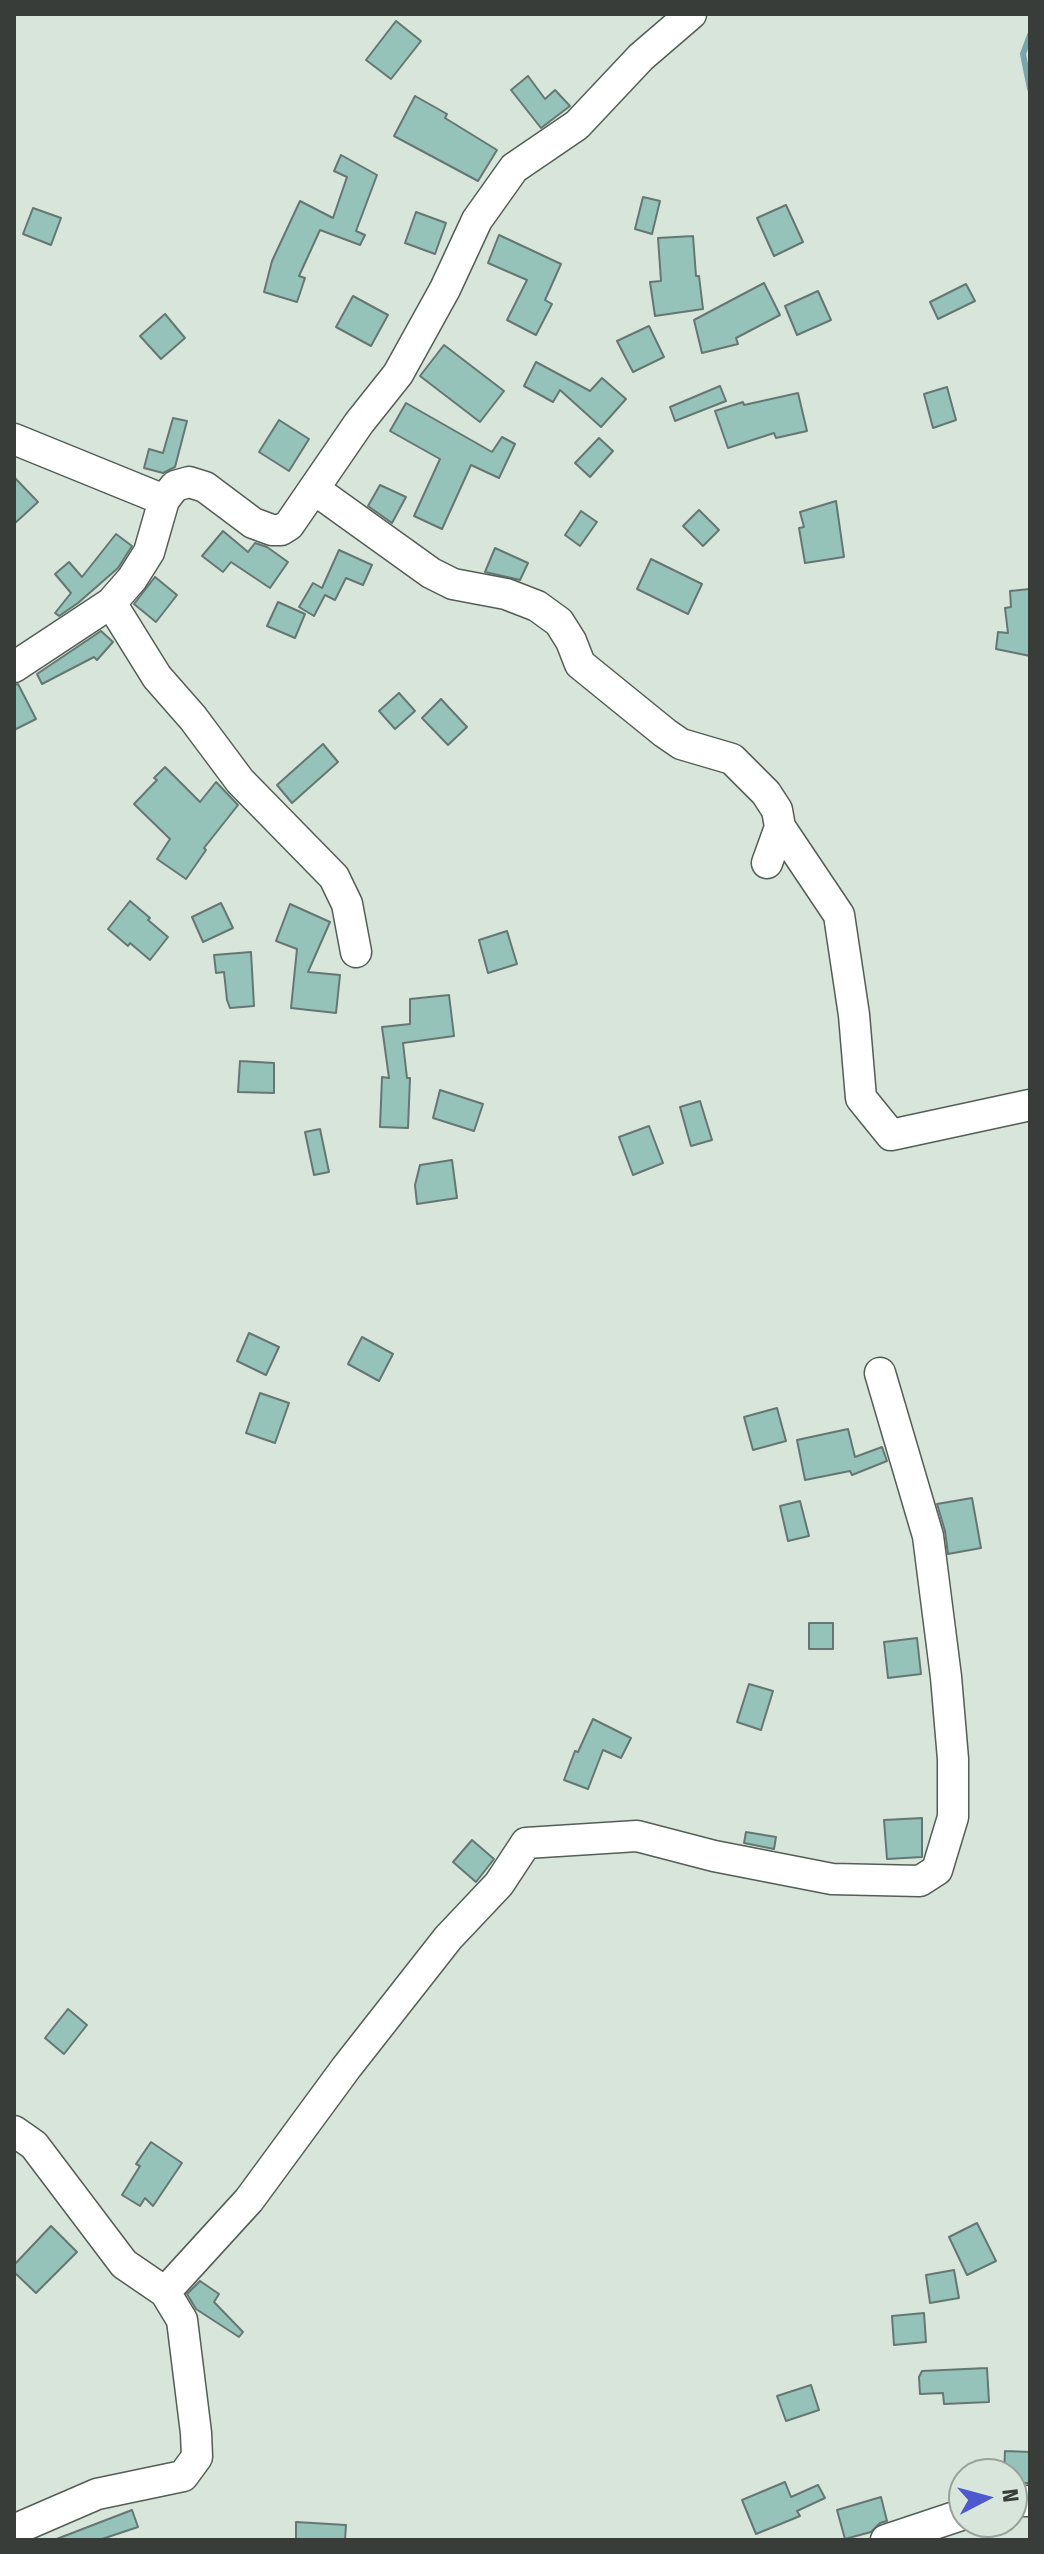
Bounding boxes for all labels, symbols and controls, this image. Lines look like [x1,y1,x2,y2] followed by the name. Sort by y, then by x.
[948,2458,1028,2538] north arrow
[996,2488,1024,2504] text: N

